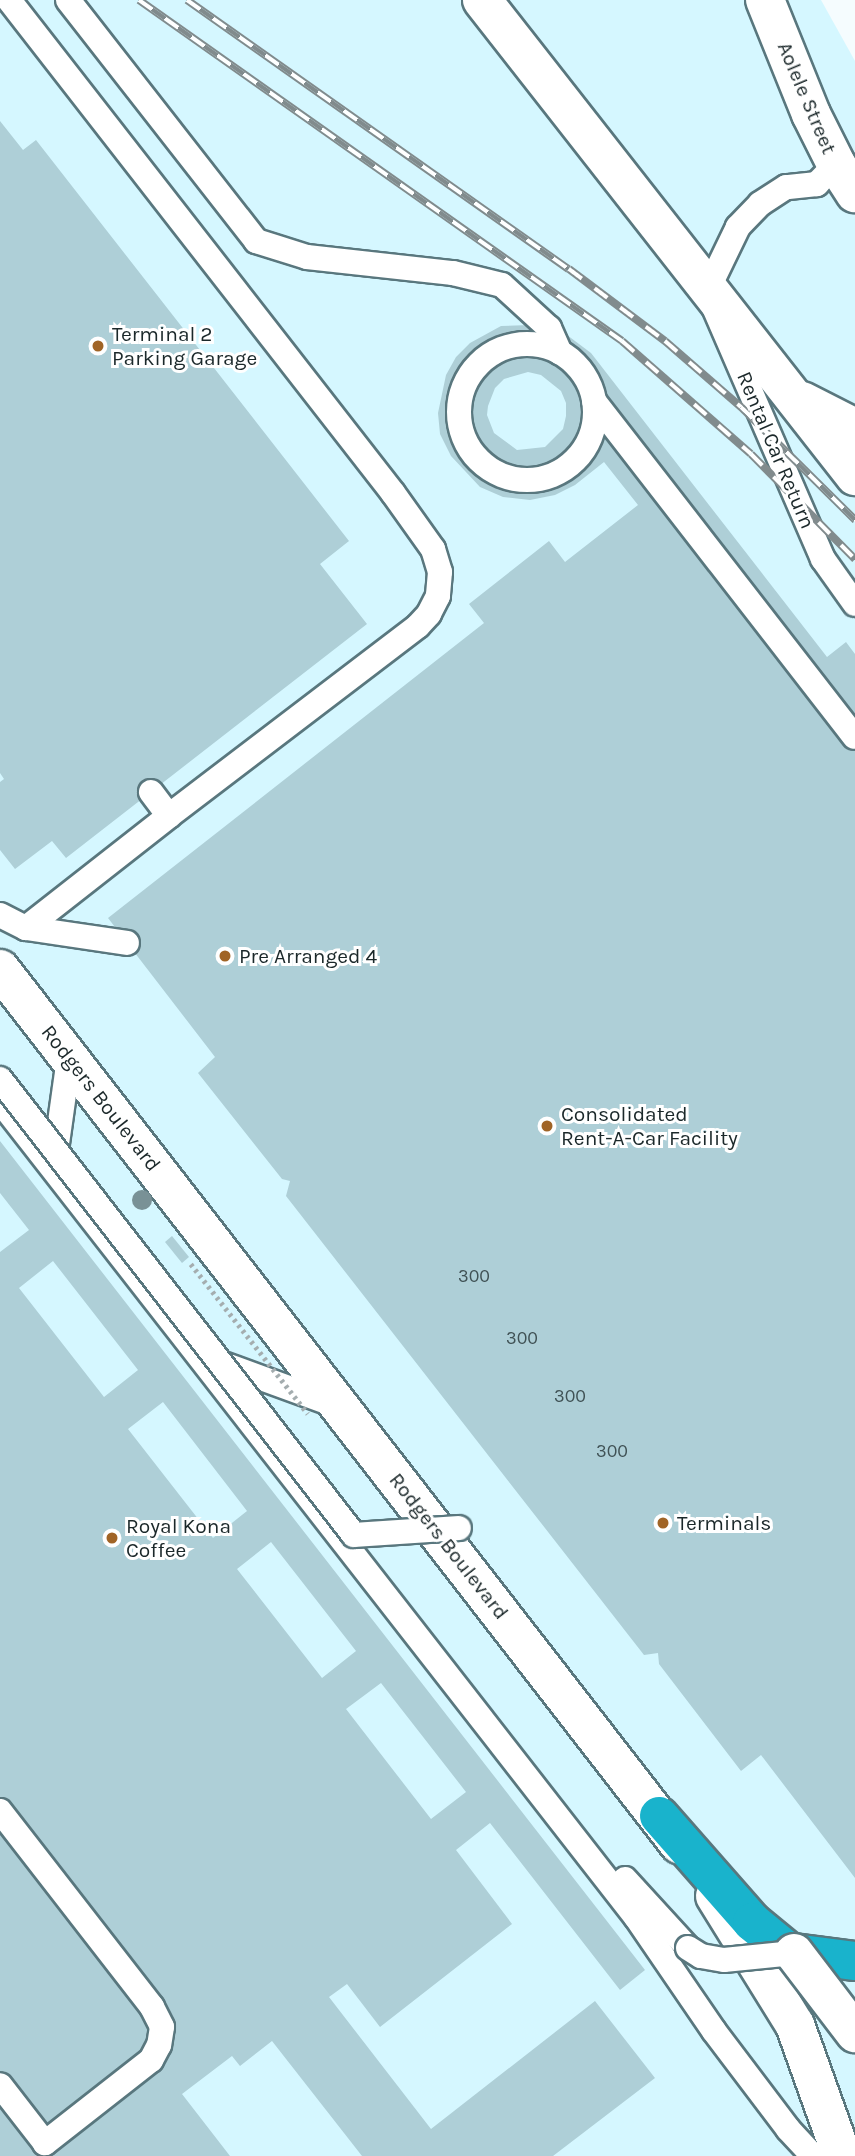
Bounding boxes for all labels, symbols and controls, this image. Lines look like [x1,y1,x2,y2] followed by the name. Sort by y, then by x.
[772,38,842,158] street label: Aolele Street
[112,321,257,371] place label: Terminal 2 Parking Garage
[90,338,106,354] marker: Terminal 2 Parking Garage
[732,368,820,532] street label: Rental Car Return
[239,943,377,969] place label: Pre Arranged 4
[217,948,233,964] marker: Pre Arranged 4
[36,1020,166,1176] street label: Rodgers Boulevard
[561,1101,738,1151] place label: Consolidated Rent-A-Car Facility
[539,1118,555,1134] marker: Consolidated Rent-A-Car Facility
[458,1265,490,1287] house number: 300
[506,1327,538,1349] house number: 300
[554,1385,586,1407] house number: 300
[596,1440,628,1462] house number: 300
[384,1468,514,1624] street label: Rodgers Boulevard
[677,1510,771,1536] place label: Terminals
[126,1513,231,1563] place label: Royal Kona Coffee
[655,1515,671,1531] marker: Terminals
[104,1530,120,1546] marker: Royal Kona Coffee

